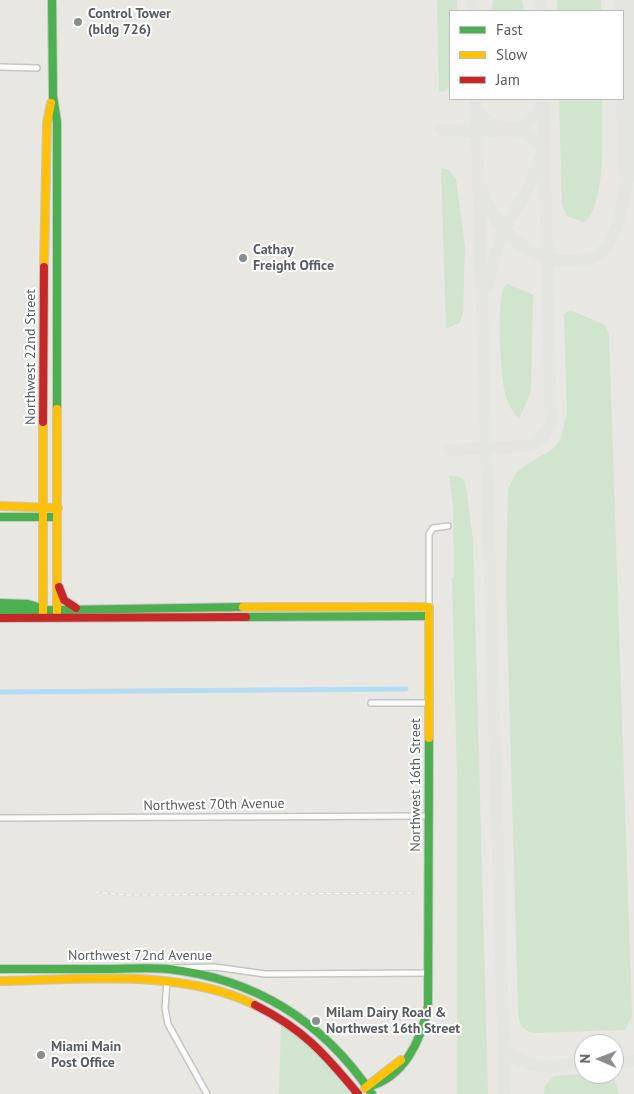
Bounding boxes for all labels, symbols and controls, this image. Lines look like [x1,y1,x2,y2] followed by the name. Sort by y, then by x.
[88,6,171,38] place label: Control Tower (bldg 726)
[449,10,624,100] legend
[72,16,84,28] marker: Control Tower (bldg 726)
[496,20,523,39] text: Fast
[496,45,527,64] text: Slow
[496,70,520,89] text: Jam
[253,242,334,274] place label: Cathay Freight Office
[237,252,249,264] marker: Cathay Freight Office
[23,289,39,425] street label: Northwest 22nd Street
[408,718,424,852] street label: Northwest 16th Street
[143,795,285,815] street label: Northwest 70th Avenue
[68,948,212,964] street label: Northwest 72nd Avenue
[326,1005,460,1038] place label: Milam Dairy Road & Northwest 16th Street
[310,1015,322,1027] marker: Milam Dairy Road & Northwest 16th Street
[574,1034,624,1084] north arrow
[51,1039,121,1072] place label: Miami Main Post Office
[35,1049,47,1061] marker: Miami Main Post Office
[576,1054,594,1064] text: N

